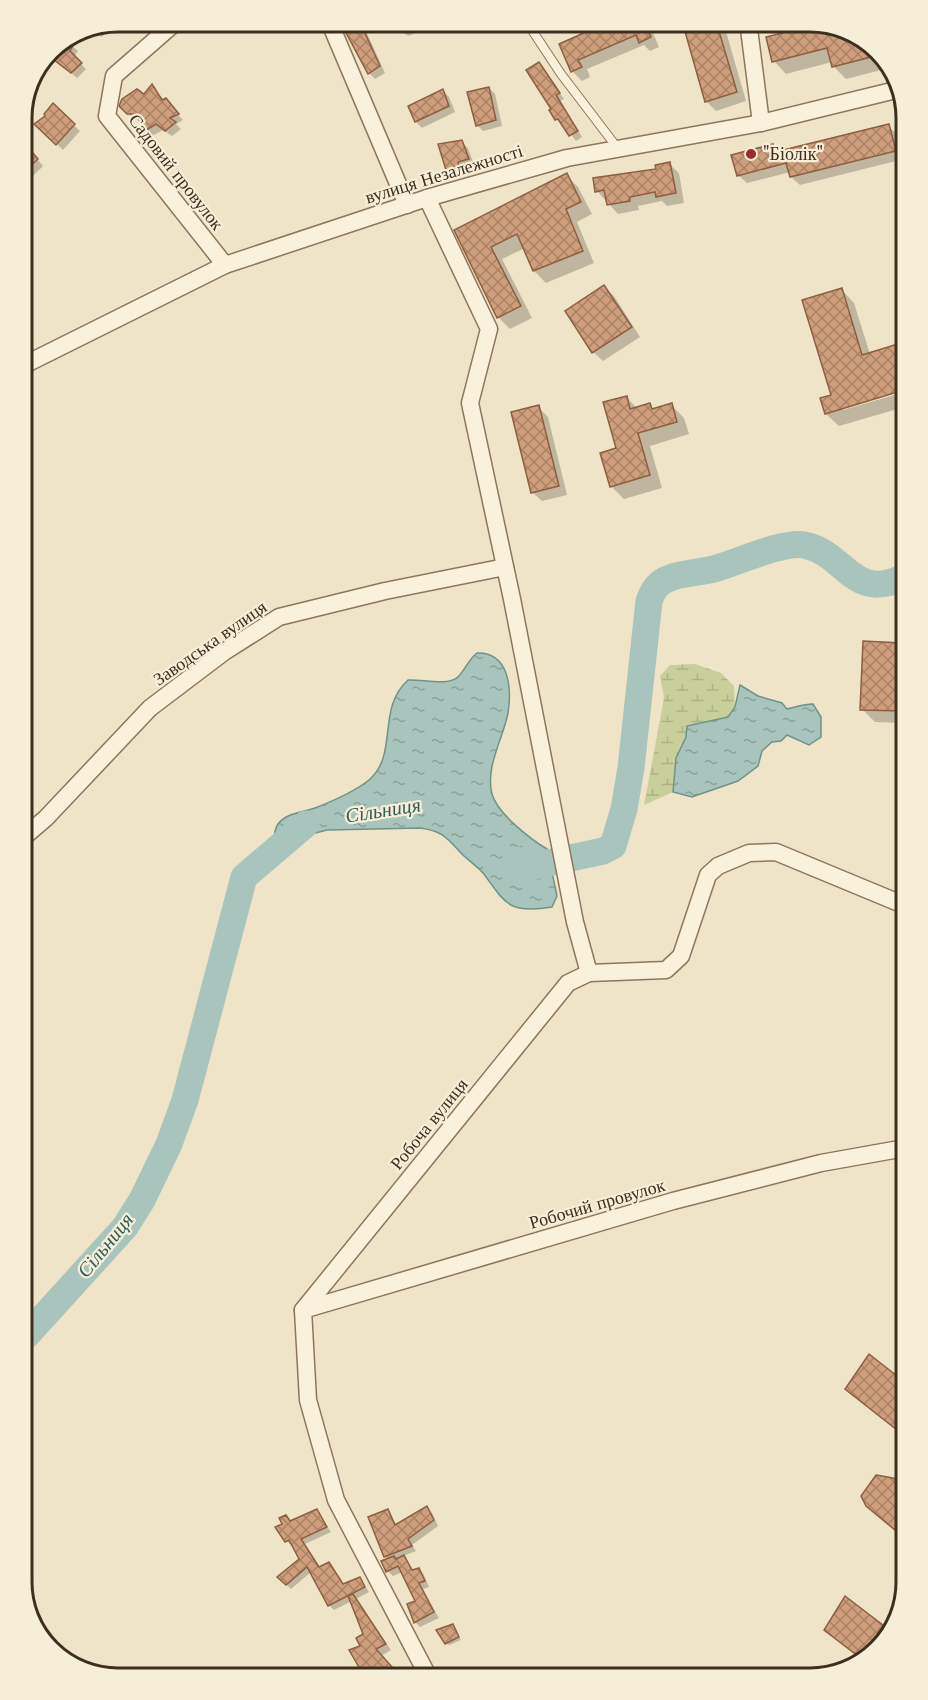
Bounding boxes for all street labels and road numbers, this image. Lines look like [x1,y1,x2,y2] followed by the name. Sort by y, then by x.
[124,109,228,235] street label: Садовий провулок
[363,140,525,208] street label: вулиця Незалежності
[149,596,271,690] street label: Заводська вулиця
[385,1074,473,1174] street label: Робоча вулиця
[527,1174,668,1234] street label: Робочий провулок

